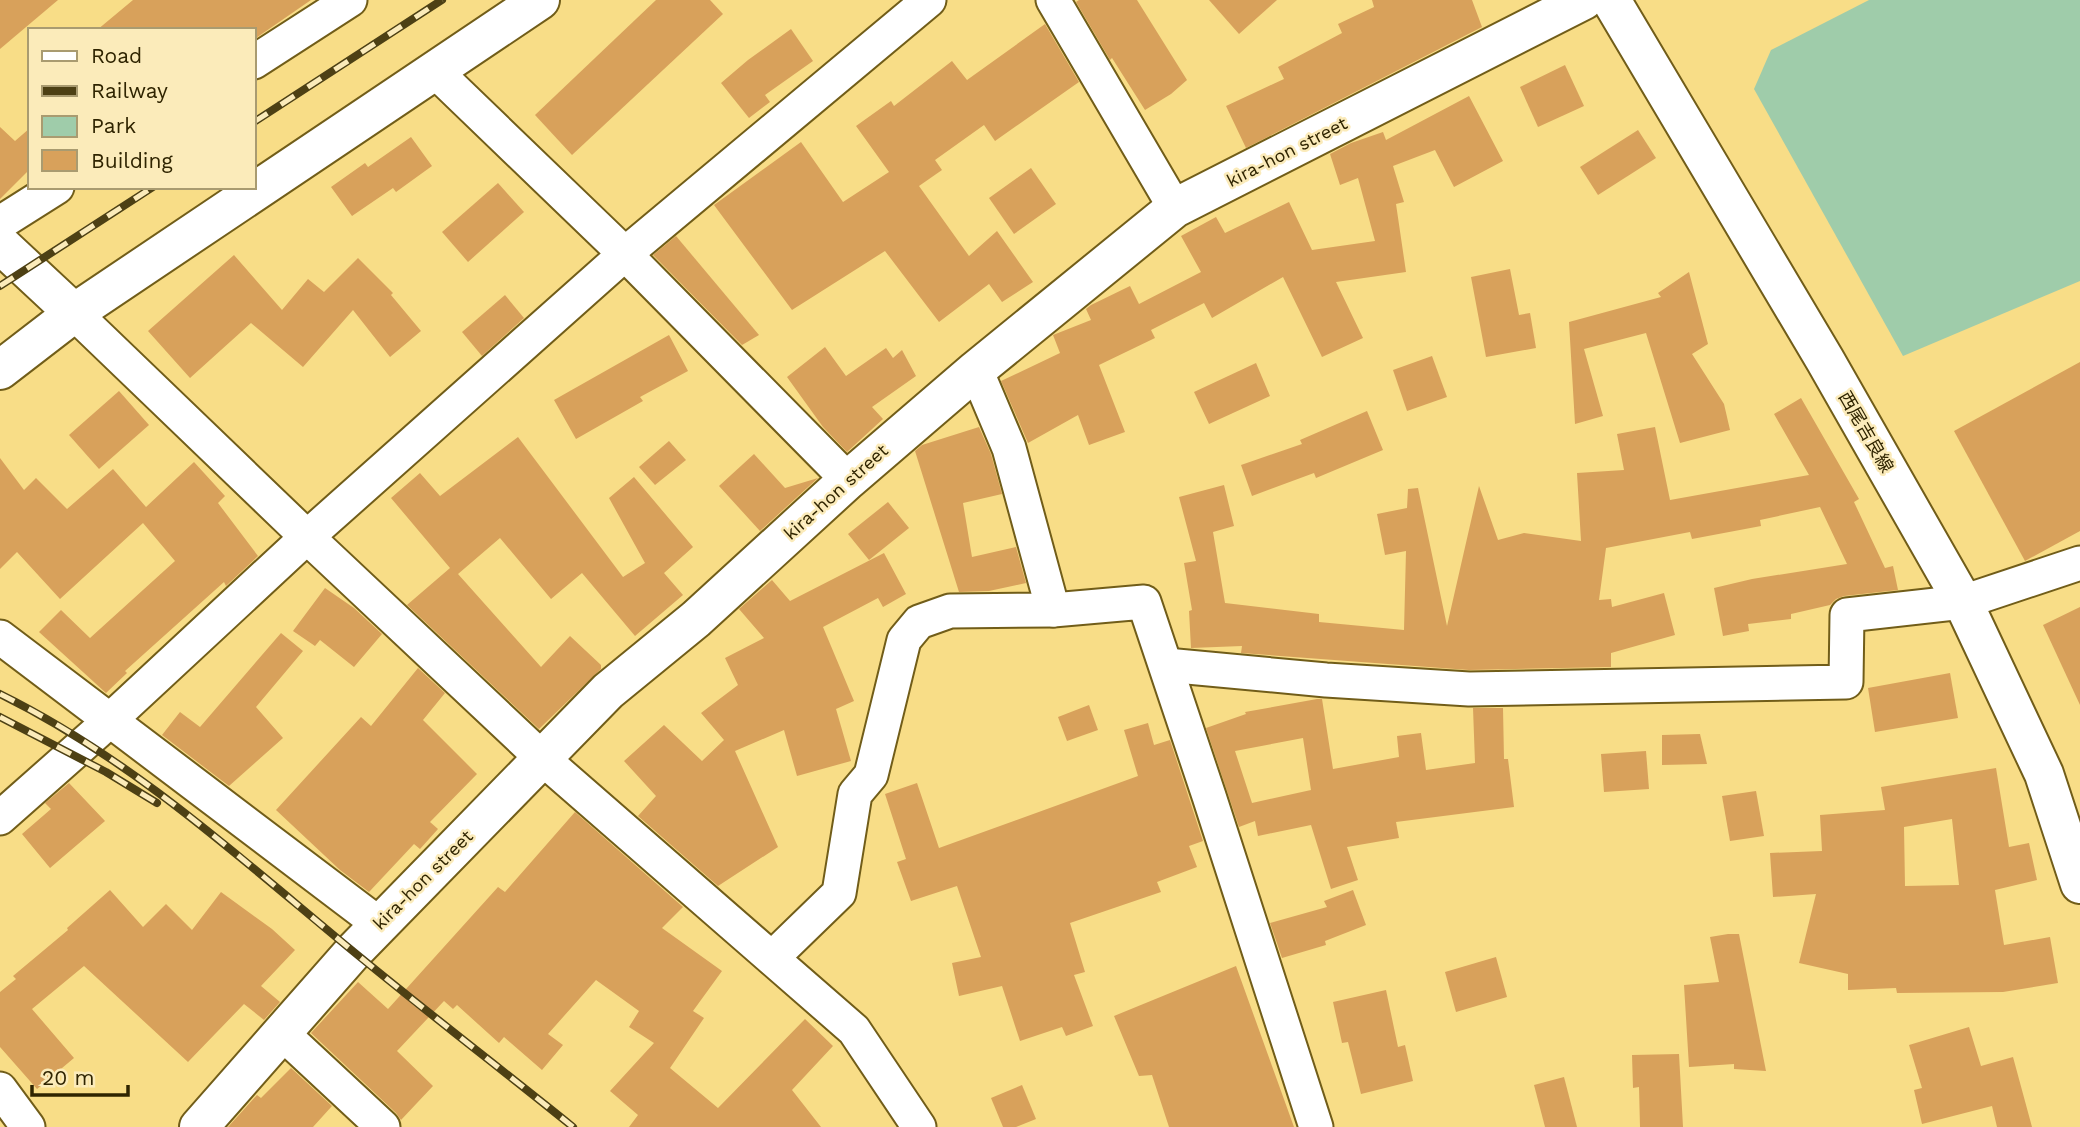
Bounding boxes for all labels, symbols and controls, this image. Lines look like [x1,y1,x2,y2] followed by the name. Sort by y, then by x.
[28,28,256,189] legend
[91,43,142,68] text: Road
[91,78,168,103] text: Railway
[1223,112,1351,191] street label: kira-hon street
[91,113,136,138] text: Park
[91,148,173,173] text: Building
[1835,388,1898,476] street label: 西尾吉良線
[779,439,892,544] street label: kira-hon street
[368,825,477,934] street label: kira-hon street
[32,1054,128,1098] scale bar
[42,1065,94,1090] text: 20 m

